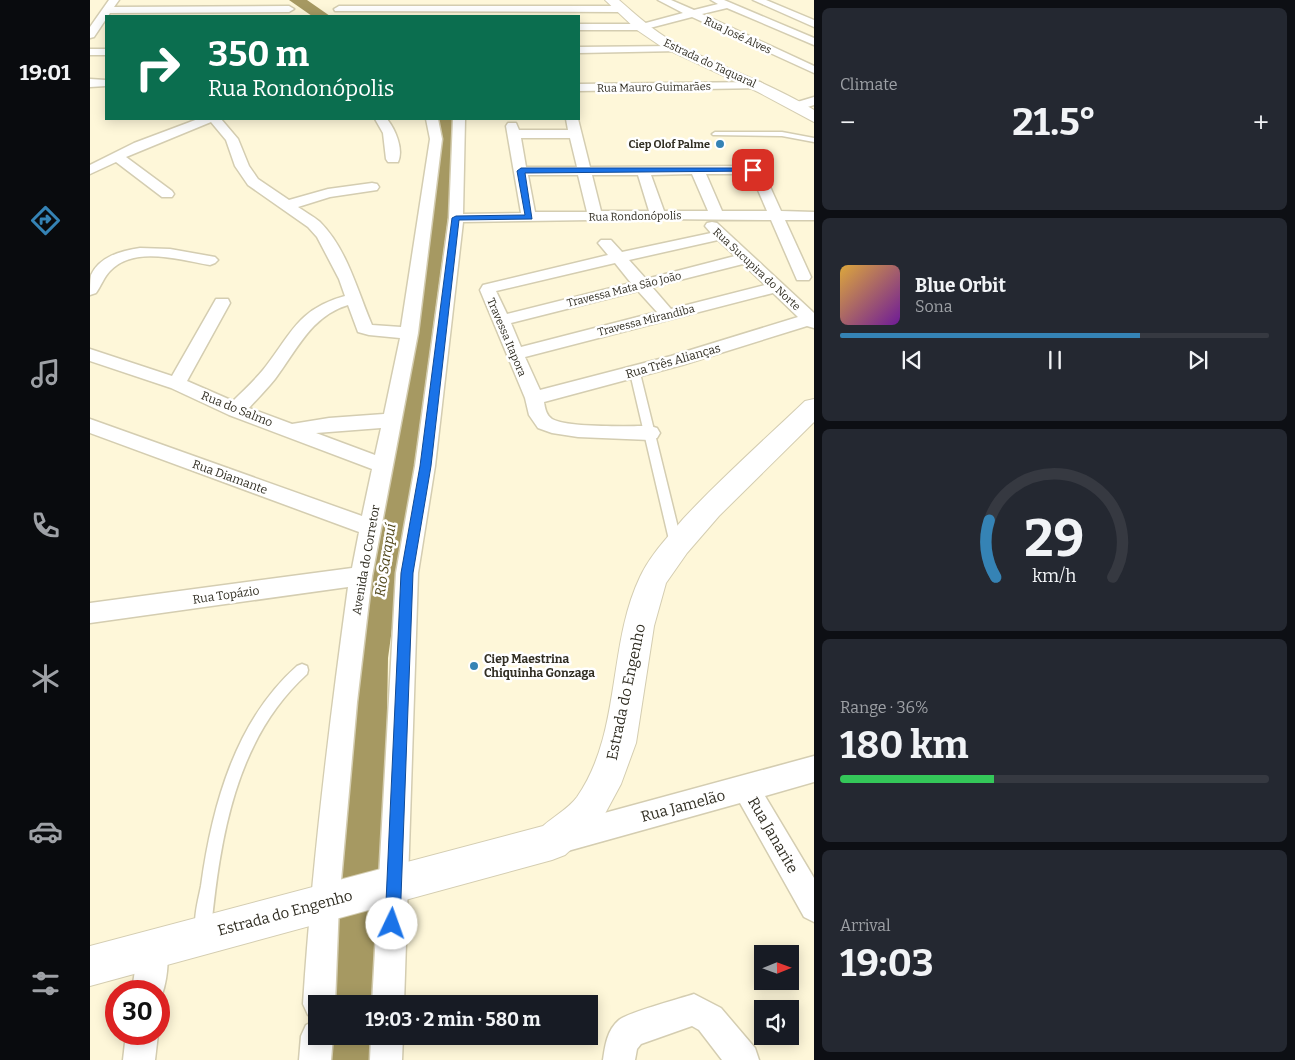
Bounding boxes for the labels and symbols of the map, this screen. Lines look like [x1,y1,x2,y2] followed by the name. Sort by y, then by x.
[702,14,774,57] street label: Rua José Alves
[661,36,758,91] street label: Estrada do Taquaral
[597,80,711,95] street label: Rua Mauro Guimarães
[629,138,710,151] place label: Ciep Olof Palme
[714,138,726,150] marker: Ciep Olof Palme
[732,149,774,191] pin
[588,209,682,224] street label: Rua Rondonópolis
[710,225,803,313] street label: Rua Sucupira do Norte
[566,269,683,310] street label: Travessa Mata São João
[484,296,529,378] street label: Travessa Itapora
[596,302,696,339] street label: Travessa Mirandiba
[624,341,722,381] street label: Rua Três Alianças
[199,388,275,430] street label: Rua do Salmo
[191,457,269,497] street label: Rua Diamante
[349,503,383,616] street label: Avenida do Corretor
[371,521,400,598] water label: Rio Sarapuí
[192,583,260,607] street label: Rua Topázio
[603,622,649,762] street label: Estrada do Engenho
[484,652,595,680] place label: Ciep Maestrina Chiquinha Gonzaga
[468,660,480,672] marker: Ciep Maestrina Chiquinha Gonzaga
[639,786,727,826] street label: Rua Jamelão
[744,794,802,876] street label: Rua Janarite
[216,886,354,940] street label: Estrada do Engenho
[365,897,417,949] position arrow
[754,945,799,990] north arrow
[105,980,170,1045] speed limit sign: 30

